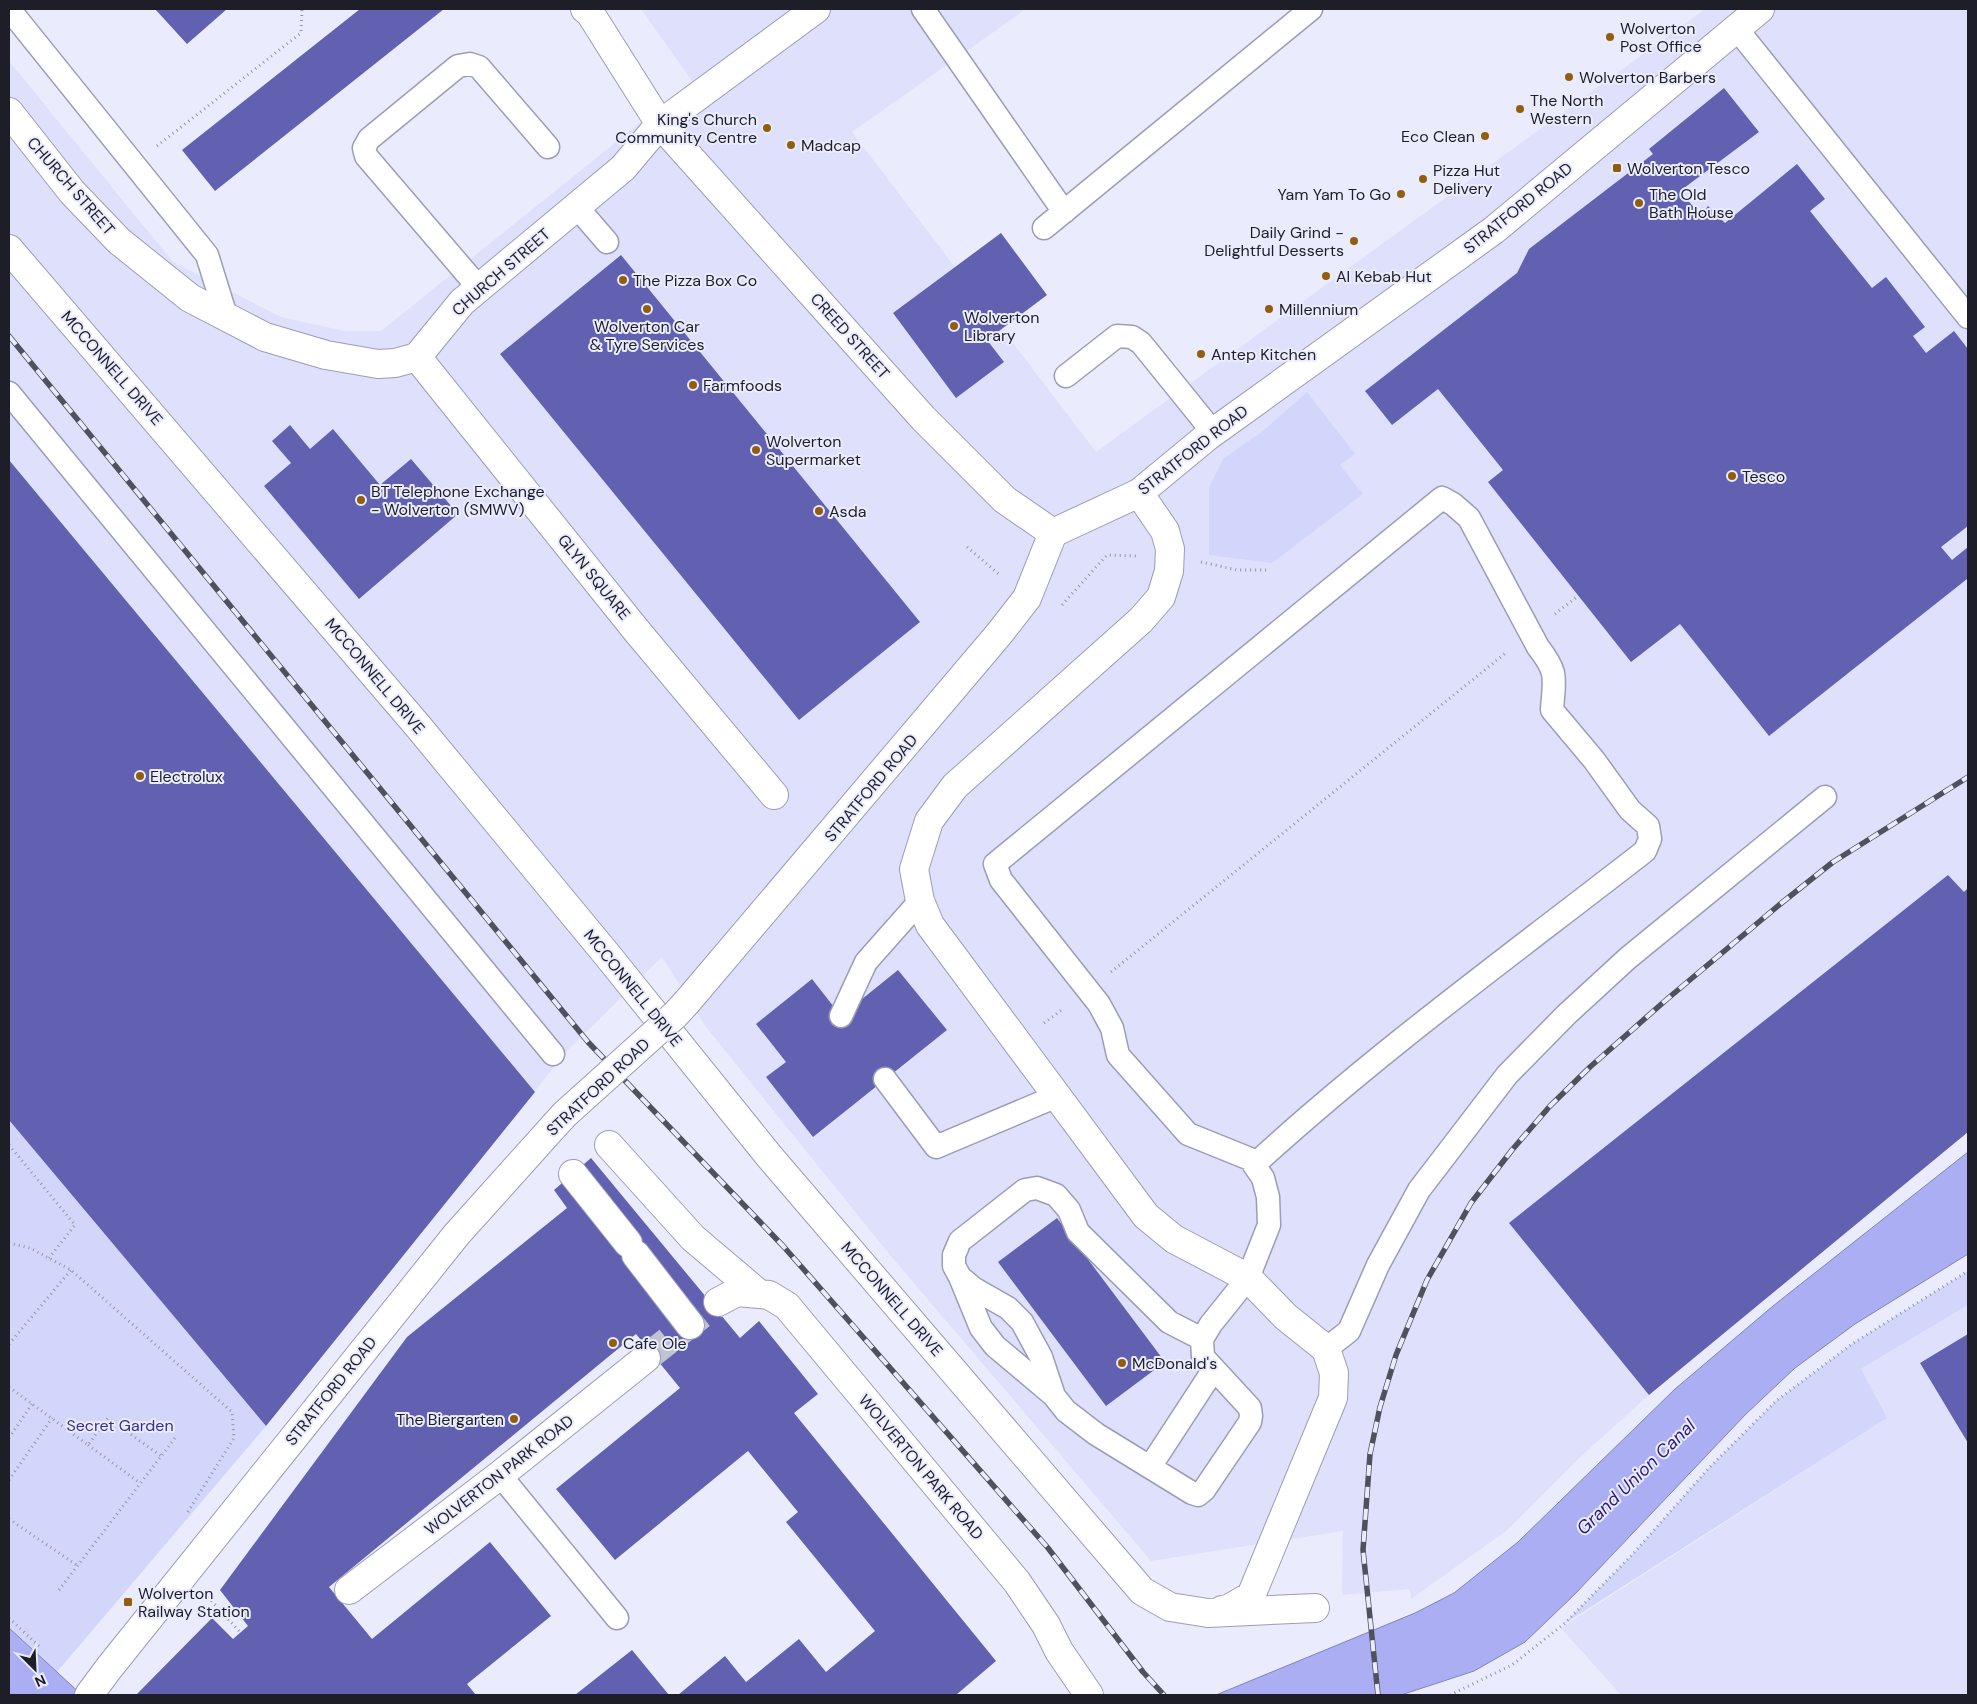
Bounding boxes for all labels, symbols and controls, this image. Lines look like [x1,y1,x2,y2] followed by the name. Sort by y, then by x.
[1620,18,1702,57] place label: Wolverton Post Office
[1604,31,1616,43] marker: Wolverton Post Office
[1579,67,1716,88] place label: Wolverton Barbers
[1563,71,1575,83] marker: Wolverton Barbers
[1530,90,1603,129] place label: The North Western
[1514,103,1526,115] marker: The North Western
[615,109,757,148] place label: King's Church Community Centre
[761,122,773,134] marker: King's Church Community Centre
[1401,126,1475,147] place label: Eco Clean
[1479,130,1491,142] marker: Eco Clean
[23,132,119,240] street label: CHURCH STREET
[801,135,861,156] place label: Madcap
[785,139,797,151] marker: Madcap
[1459,158,1577,258] street label: STRATFORD ROAD
[1627,158,1750,179] place label: Wolverton Tesco
[1433,160,1500,199] place label: Pizza Hut Delivery
[1611,162,1623,174] marker: Wolverton Tesco
[1417,173,1429,185] marker: Pizza Hut Delivery
[1277,184,1391,205] place label: Yam Yam To Go
[1649,184,1734,223] place label: The Old Bath House
[1395,188,1407,200] marker: Yam Yam To Go
[1633,197,1645,209] marker: The Old Bath House
[1204,222,1344,261] place label: Daily Grind - Delightful Desserts
[447,224,555,320] street label: CHURCH STREET
[1348,235,1360,247] marker: Daily Grind - Delightful Desserts
[1336,266,1432,287] place label: Al Kebab Hut
[633,270,757,291] place label: The Pizza Box Co
[1320,270,1332,282] marker: Al Kebab Hut
[617,274,629,286] marker: The Pizza Box Co
[806,289,894,383] street label: CREED STREET
[1279,299,1358,320] place label: Millennium
[641,303,653,315] marker: Wolverton Car & Tyre Services
[1263,303,1275,315] marker: Millennium
[56,306,168,430] street label: MCCONNELL DRIVE
[964,307,1040,346] place label: Wolverton Library
[590,316,704,355] place label: Wolverton Car & Tyre Services
[948,320,960,332] marker: Wolverton Library
[1211,344,1316,365] place label: Antep Kitchen
[1195,348,1207,360] marker: Antep Kitchen
[703,375,782,396] place label: Farmfoods
[687,379,699,391] marker: Farmfoods
[1134,400,1252,500] street label: STRATFORD ROAD
[766,431,861,470] place label: Wolverton Supermarket
[750,444,762,456] marker: Wolverton Supermarket
[1742,466,1785,487] place label: Tesco
[1726,470,1738,482] marker: Tesco
[371,481,545,520] place label: BT Telephone Exchange - Wolverton (SMWV)
[355,494,367,506] marker: BT Telephone Exchange - Wolverton (SMWV)
[829,501,866,522] place label: Asda
[813,505,825,517] marker: Asda
[553,530,635,624] street label: GLYN SQUARE
[320,614,430,738] street label: MCCONNELL DRIVE
[820,730,922,846] street label: STRATFORD ROAD
[150,766,223,787] place label: Electrolux
[134,770,146,782] marker: Electrolux
[579,925,687,1051] street label: MCCONNELL DRIVE
[542,1034,654,1140] street label: STRATFORD ROAD
[836,1237,948,1361] street label: MCCONNELL DRIVE
[281,1332,381,1450] street label: STRATFORD ROAD
[623,1333,687,1354] place label: Cafe Ole
[607,1337,619,1349] marker: Cafe Ole
[1132,1353,1217,1374] place label: McDonald's
[1116,1357,1128,1369] marker: McDonald's
[854,1390,988,1544] street label: WOLVERTON PARK ROAD
[396,1409,504,1430] place label: The Biergarten
[420,1410,578,1540] street label: WOLVERTON PARK ROAD
[508,1413,520,1425] marker: The Biergarten
[1571,1413,1701,1540] water label: Grand Union Canal
[66,1415,174,1436] park label: Secret Garden
[138,1583,250,1622] place label: Wolverton Railway Station
[122,1596,134,1608] marker: Wolverton Railway Station
[10,1644,60,1694] north arrow
[32,1671,49,1691] text: N

